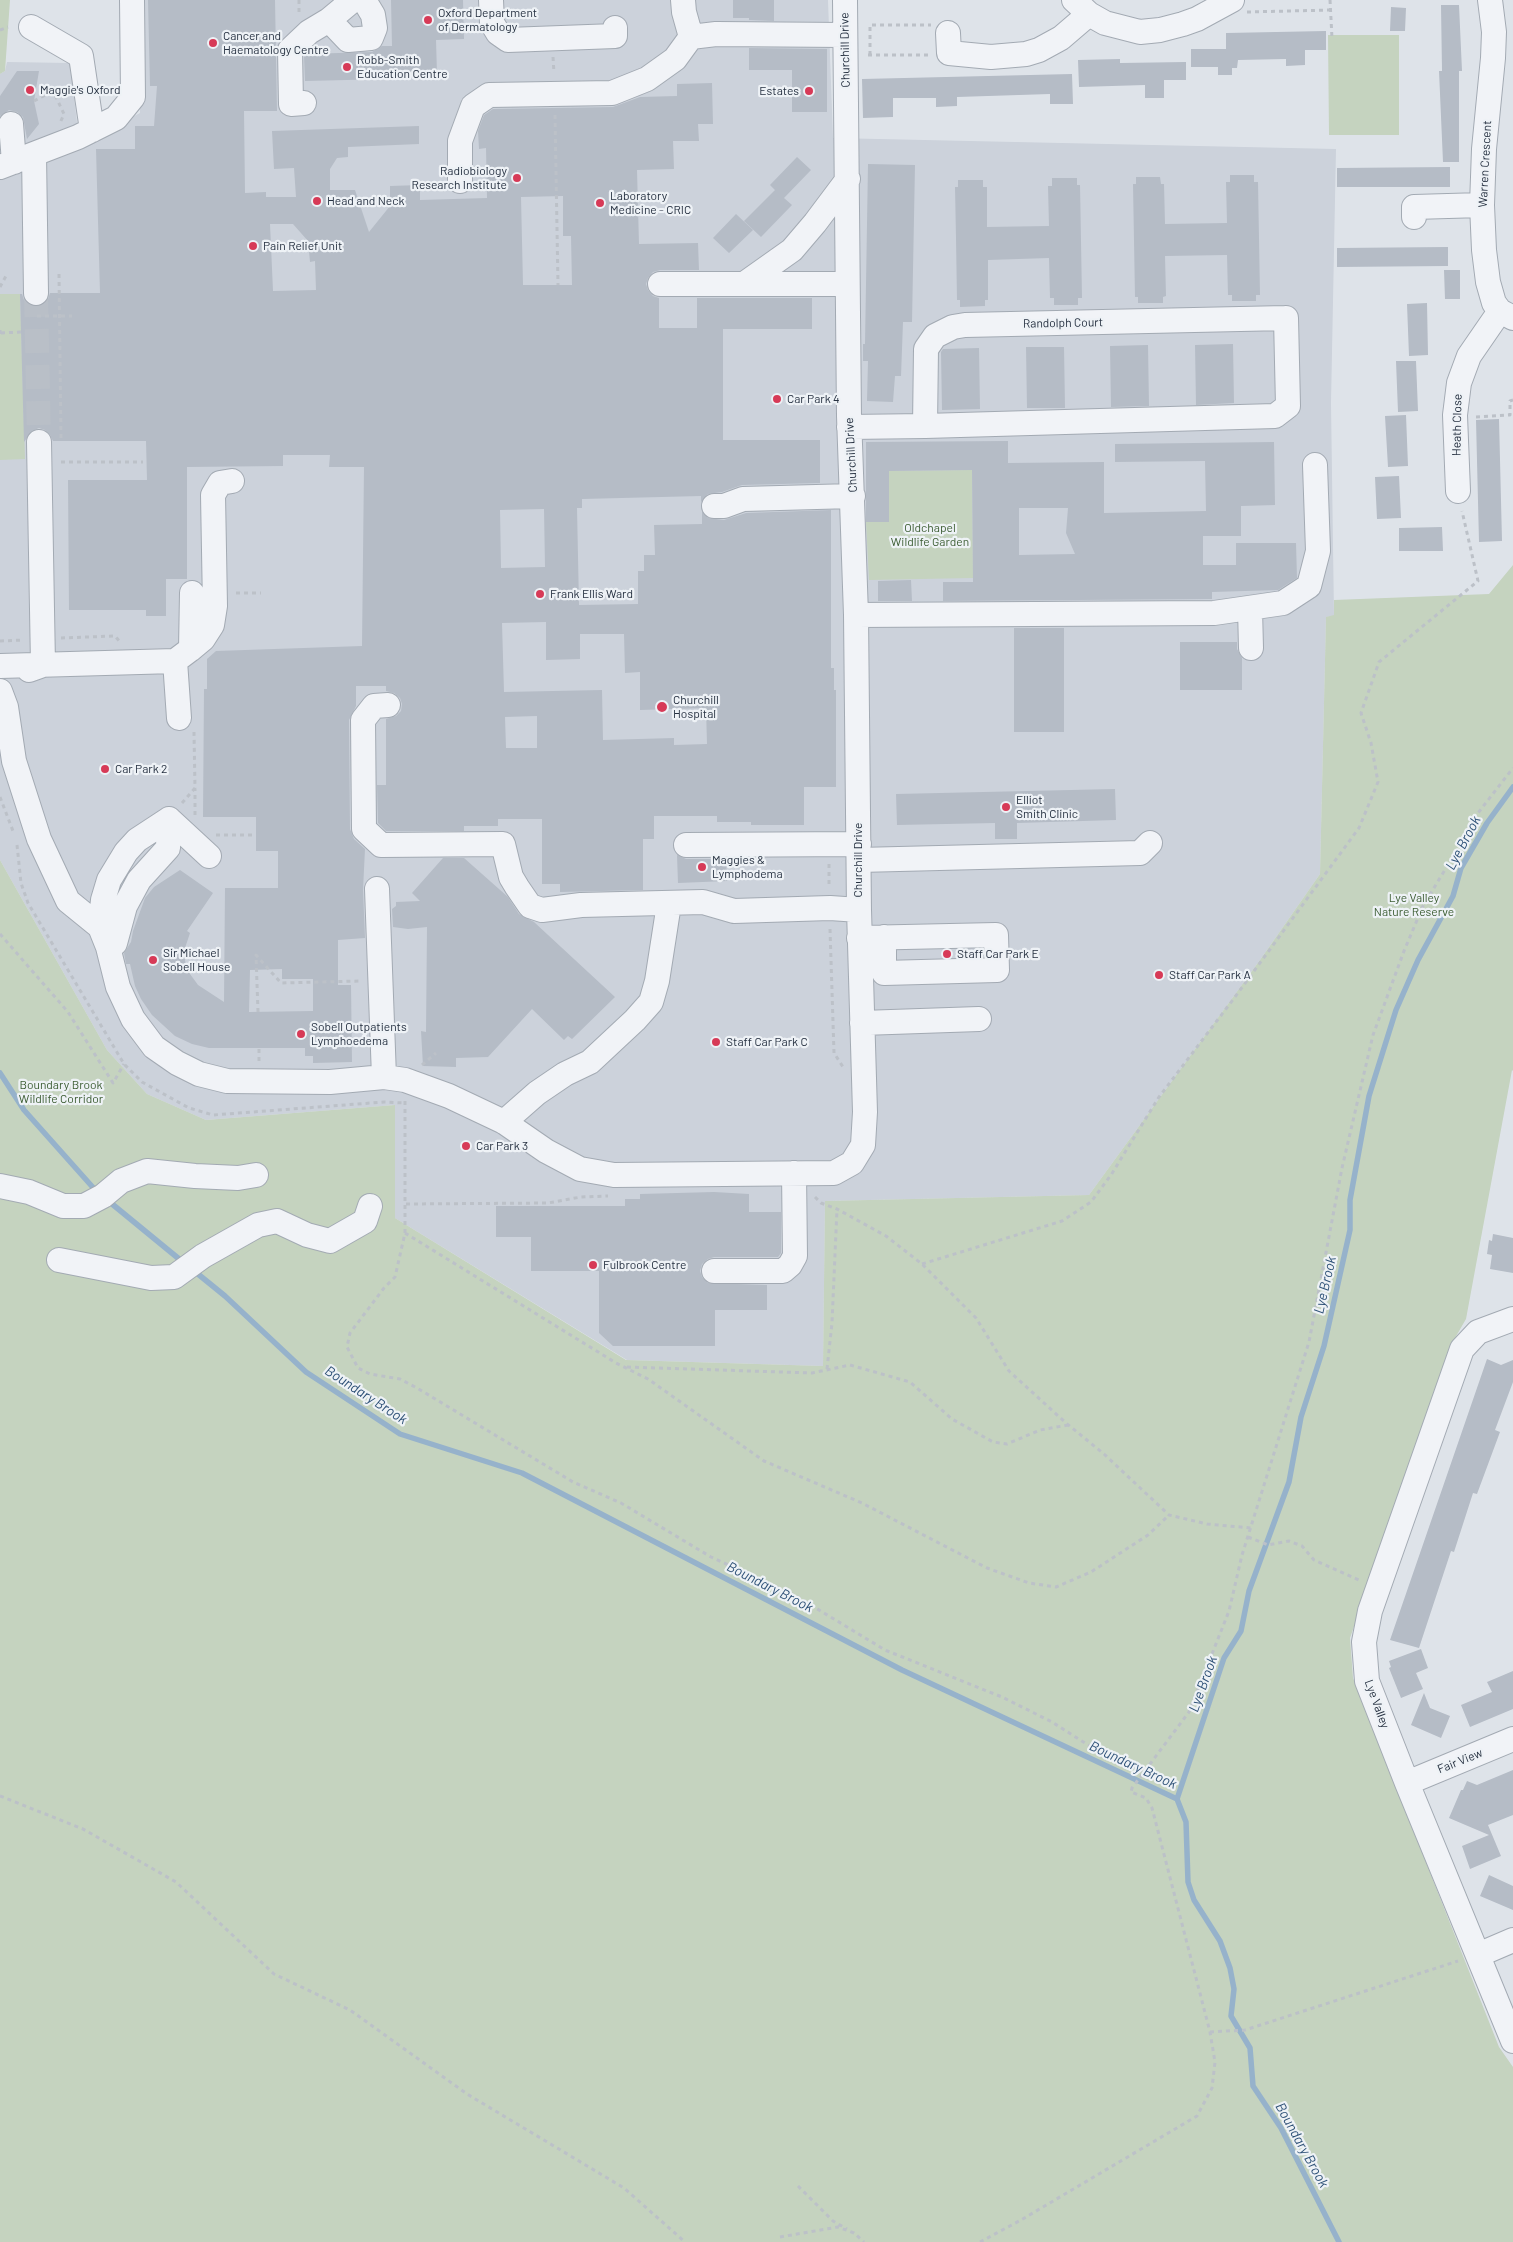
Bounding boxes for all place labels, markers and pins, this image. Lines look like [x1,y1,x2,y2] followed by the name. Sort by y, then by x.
[438,6,537,34] place label: Oxford Department of Dermatology
[422,14,434,26] marker: Oxford Department of Dermatology
[223,29,329,57] place label: Cancer and Haematology Centre
[207,37,219,49] marker: Cancer and Haematology Centre
[357,53,448,81] place label: Robb-Smith Education Centre
[341,61,353,73] marker: Robb-Smith Education Centre
[40,83,121,97] place label: Maggie's Oxford
[24,84,36,96] marker: Maggie's Oxford
[759,84,799,98] place label: Estates
[803,85,815,97] marker: Estates
[412,164,507,192] place label: Radiobiology Research Institute
[511,172,523,184] marker: Radiobiology Research Institute
[610,189,691,217] place label: Laboratory Medicine - CRIC
[327,194,404,208] place label: Head and Neck
[311,195,323,207] marker: Head and Neck
[594,197,606,209] marker: Laboratory Medicine - CRIC
[263,239,342,253] place label: Pain Relief Unit
[247,240,259,252] marker: Pain Relief Unit
[787,392,840,406] place label: Car Park 4
[771,393,783,405] marker: Car Park 4
[550,587,633,601] place label: Frank Ellis Ward
[534,588,546,600] marker: Frank Ellis Ward
[673,693,719,721] place label: Churchill Hospital
[655,700,669,714] marker: Churchill Hospital
[115,762,168,776] place label: Car Park 2
[99,763,111,775] marker: Car Park 2
[1016,793,1078,821] place label: Elliot Smith Clinic
[1000,801,1012,813] marker: Elliot Smith Clinic
[712,853,783,881] place label: Maggies & Lymphodema
[696,861,708,873] marker: Maggies & Lymphodema
[163,946,230,974] place label: Sir Michael Sobell House
[957,947,1039,961] place label: Staff Car Park E
[941,948,953,960] marker: Staff Car Park E
[147,954,159,966] marker: Sir Michael Sobell House
[1169,968,1251,982] place label: Staff Car Park A
[1153,969,1165,981] marker: Staff Car Park A
[311,1020,407,1048] place label: Sobell Outpatients Lymphoedema
[295,1028,307,1040] marker: Sobell Outpatients Lymphoedema
[726,1035,808,1049] place label: Staff Car Park C
[710,1036,722,1048] marker: Staff Car Park C
[476,1139,528,1153] place label: Car Park 3
[460,1140,472,1152] marker: Car Park 3
[603,1258,686,1272] place label: Fulbrook Centre
[587,1259,599,1271] marker: Fulbrook Centre

